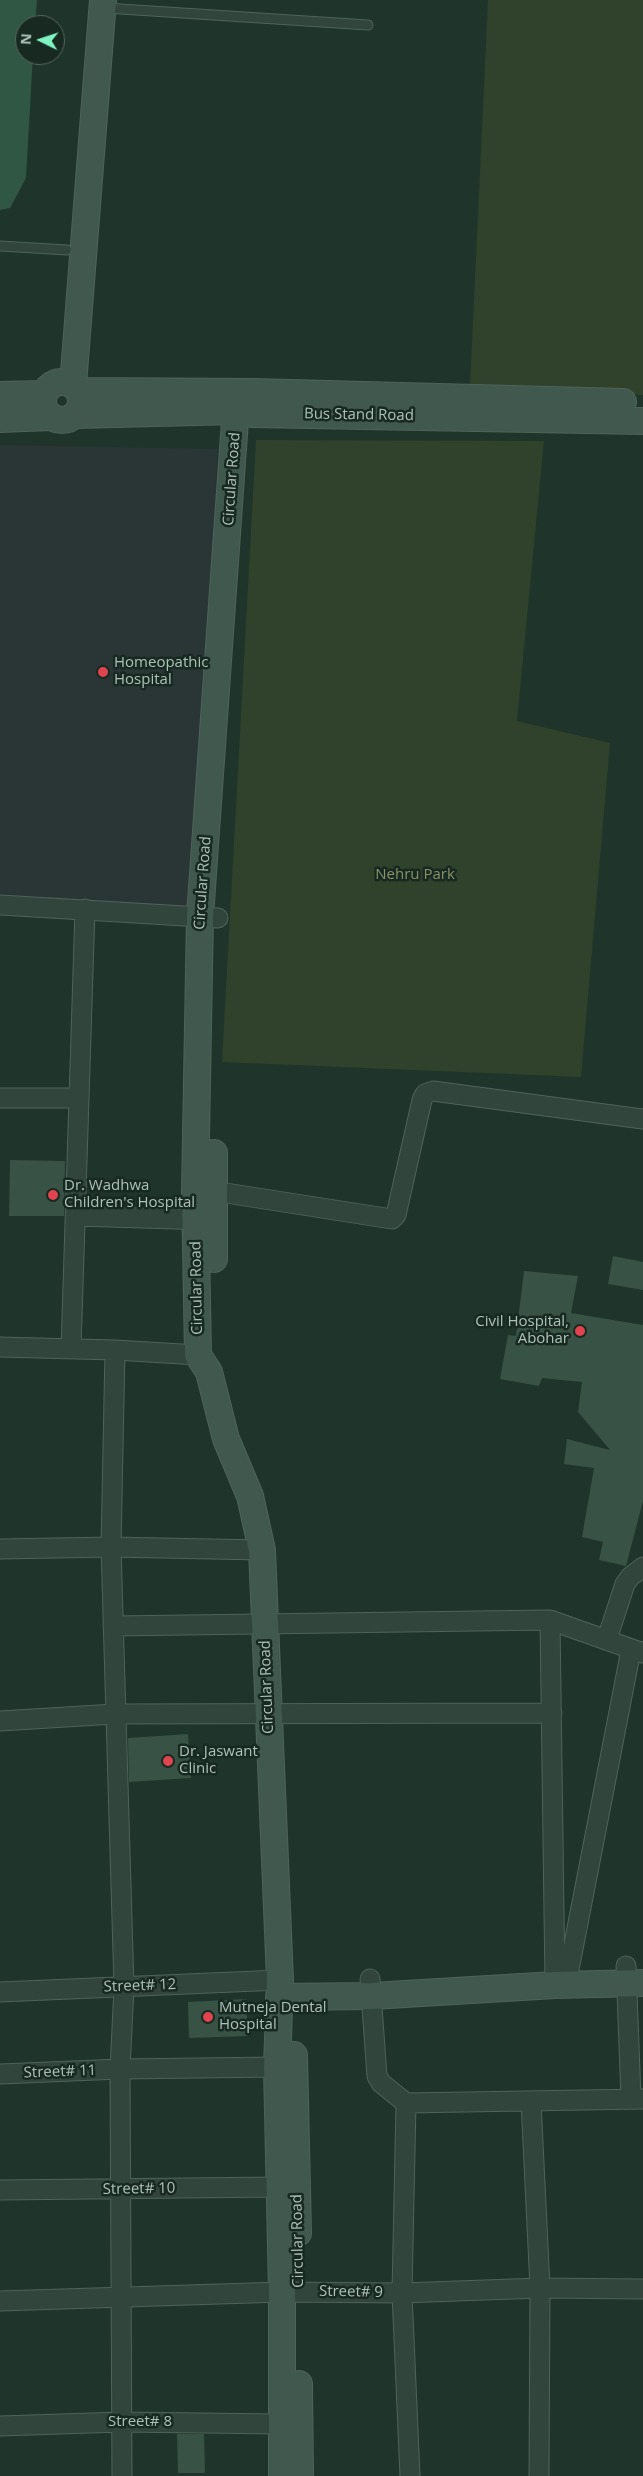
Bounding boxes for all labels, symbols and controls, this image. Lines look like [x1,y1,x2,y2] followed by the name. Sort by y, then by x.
[15,15,65,65] north arrow
[16,33,35,45] text: N
[304,405,414,425] street label: Bus Stand Road
[220,432,244,526] street label: Circular Road
[114,654,208,689] place label: Homeopathic Hospital
[96,665,110,679] marker: Homeopathic Hospital
[191,836,215,930] street label: Circular Road
[375,866,455,884] park label: Nehru Park
[64,1177,195,1212] place label: Dr. Wadhwa Children's Hospital
[46,1188,60,1202] marker: Dr. Wadhwa Children's Hospital
[187,1241,207,1335] street label: Circular Road
[475,1313,569,1348] place label: Civil Hospital, Abohar
[573,1324,587,1338] marker: Civil Hospital, Abohar
[256,1640,278,1734] street label: Circular Road
[179,1743,258,1778] place label: Dr. Jaswant Clinic
[161,1754,175,1768] marker: Dr. Jaswant Clinic
[103,1976,177,1996] street label: Street# 12
[219,1999,327,2034] place label: Mutneja Dental Hospital
[201,2010,215,2024] marker: Mutneja Dental Hospital
[23,2062,97,2082] street label: Street# 11
[103,2179,175,2199] street label: Street# 10
[288,2194,308,2288] street label: Circular Road
[319,2282,383,2302] street label: Street# 9
[108,2413,172,2431] street label: Street# 8

